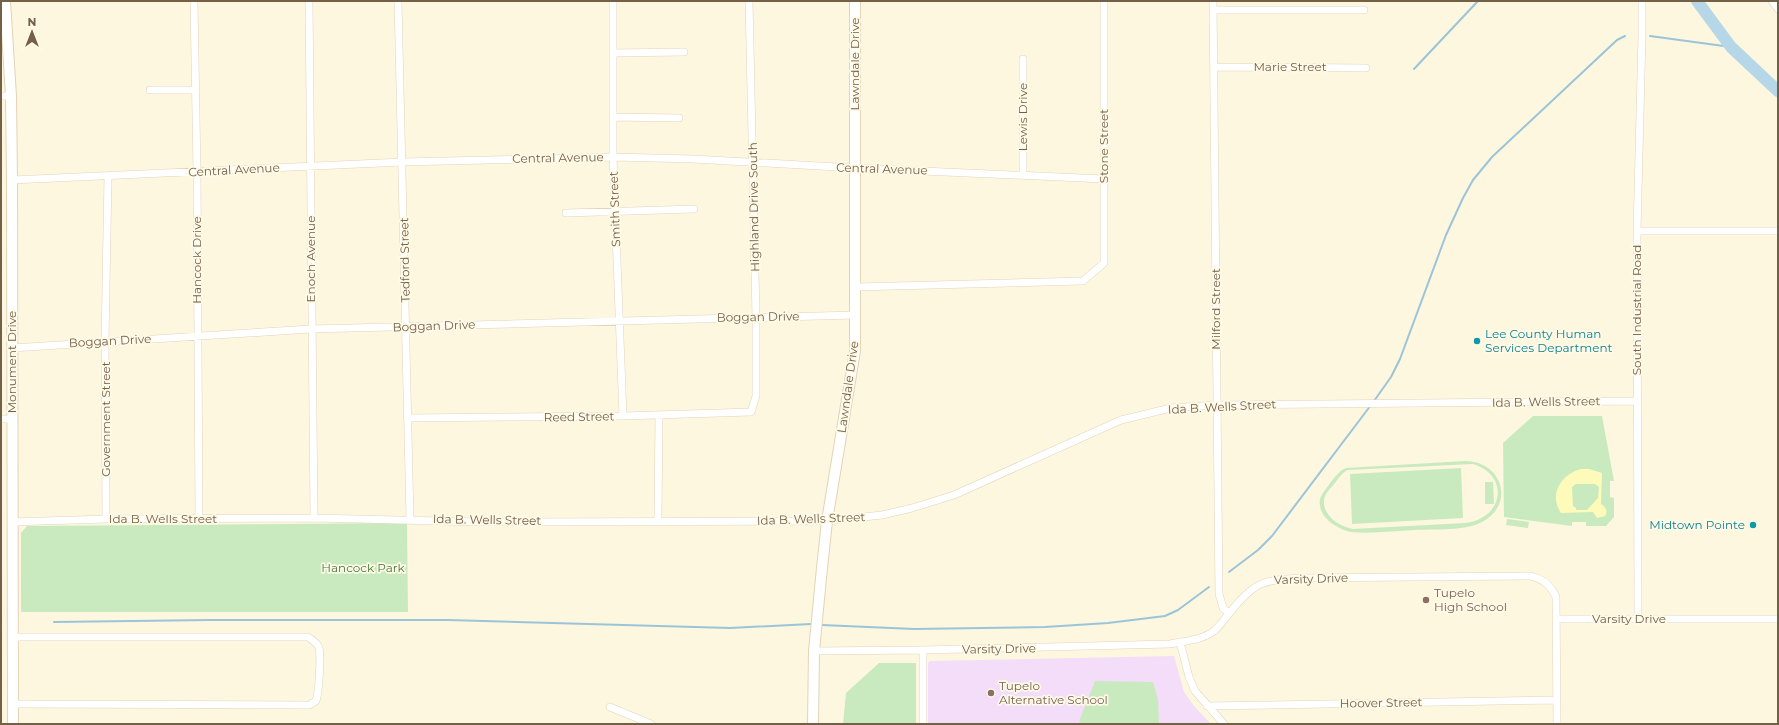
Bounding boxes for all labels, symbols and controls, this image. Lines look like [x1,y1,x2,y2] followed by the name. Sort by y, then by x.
[12,12,52,52] north arrow
[28,15,36,29] text: N
[847,18,862,110] street label: Lawndale Drive
[1253,59,1327,74] street label: Marie Street
[1015,83,1030,151] street label: Lewis Drive
[1096,109,1111,183] street label: Stone Street
[745,142,762,272] street label: Highland Drive South
[512,149,604,166] street label: Central Avenue
[836,159,928,178] street label: Central Avenue
[188,160,280,179] street label: Central Avenue
[606,171,623,247] street label: Smith Street
[189,216,204,304] street label: Hancock Drive
[303,216,318,302] street label: Enoch Avenue
[396,217,413,303] street label: Tedford Street
[1629,245,1644,375] street label: South Industrial Road
[1208,268,1223,350] street label: Milford Street
[716,308,800,325] street label: Boggan Drive
[4,311,19,413] street label: Monument Drive
[392,317,476,334] street label: Boggan Drive
[1485,326,1613,355] place label: Lee County Human Services Department
[68,331,152,350] street label: Boggan Drive
[1472,336,1482,346] marker: Lee County Human Services Department
[834,340,861,434] street label: Lawndale Drive
[98,361,113,477] street label: Government Street
[1492,393,1600,410] street label: Ida B. Wells Street
[1167,396,1277,417] street label: Ida B. Wells Street
[543,408,615,425] street label: Reed Street
[757,509,866,528] street label: Ida B. Wells Street
[109,511,217,526] street label: Ida B. Wells Street
[433,511,541,528] street label: Ida B. Wells Street
[1649,517,1745,532] place label: Midtown Pointe
[1748,520,1758,530] marker: Midtown Pointe
[321,560,406,575] park label: Hancock Park
[1274,570,1348,587] street label: Varsity Drive
[1434,585,1507,614] place label: Tupelo High School
[1421,595,1431,605] marker: Tupelo High School
[1592,611,1666,626] street label: Varsity Drive
[962,640,1036,657] street label: Varsity Drive
[999,678,1108,707] place label: Tupelo Alternative School
[986,688,996,698] marker: Tupelo Alternative School
[1340,694,1422,711] street label: Hoover Street

